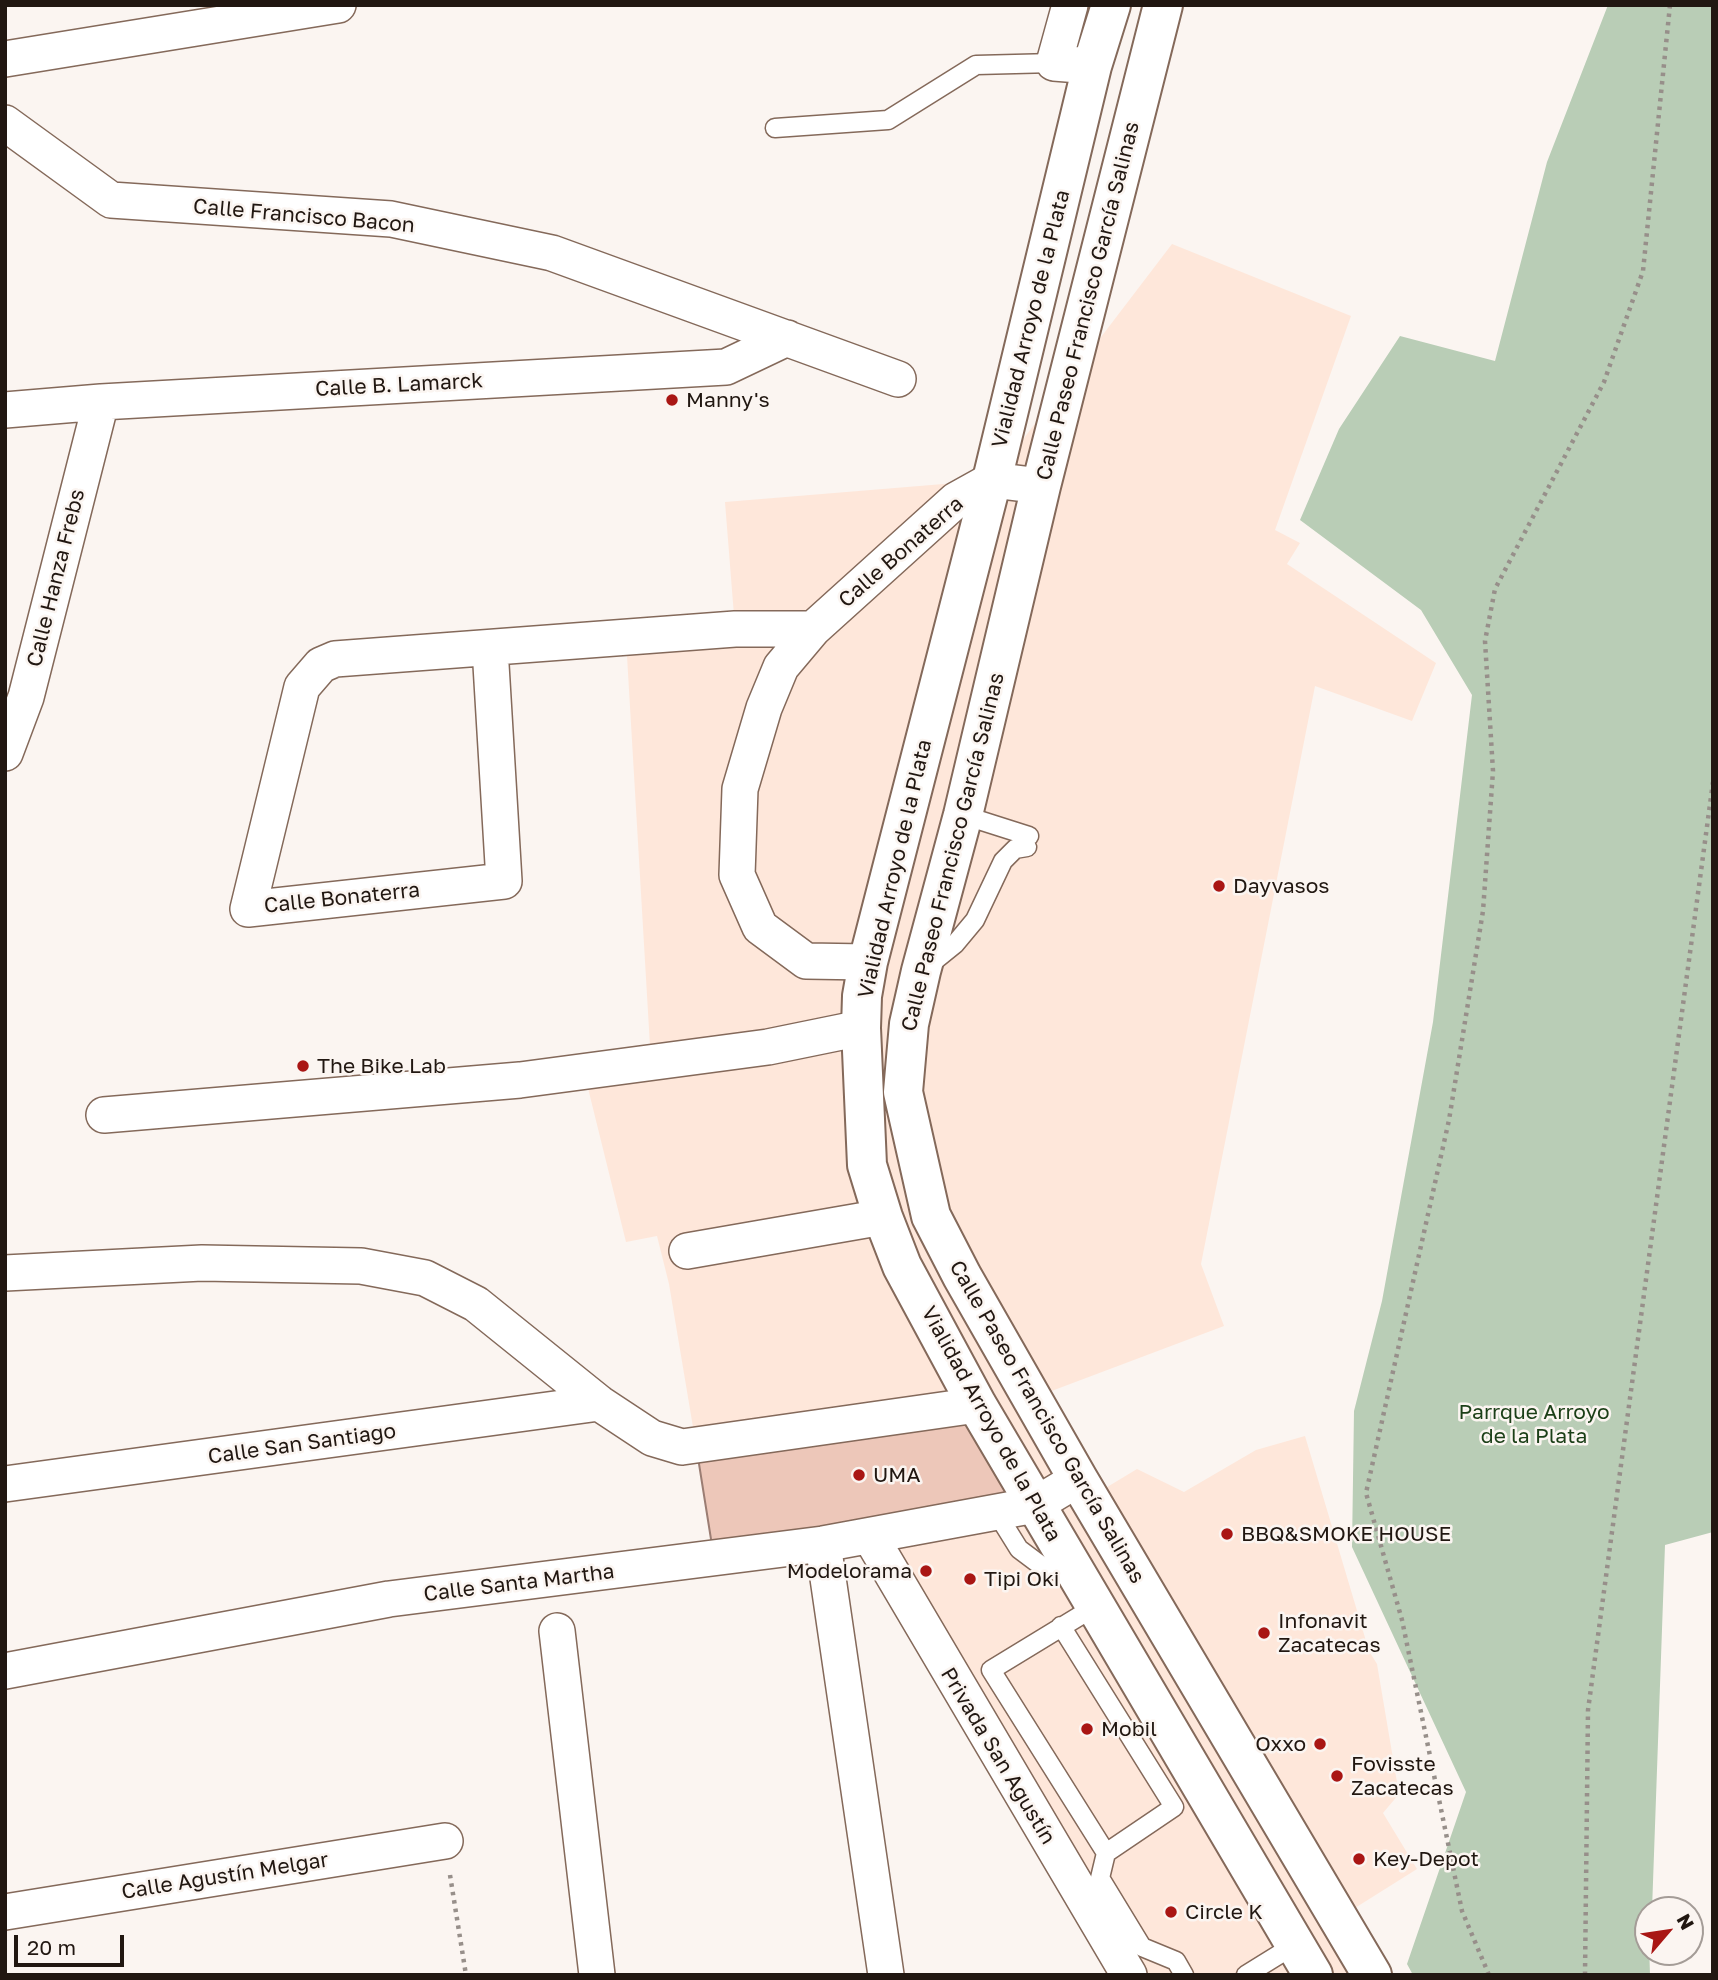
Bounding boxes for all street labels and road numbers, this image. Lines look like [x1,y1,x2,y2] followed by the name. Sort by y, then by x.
[1031,119,1145,483] street label: Calle Paseo Francisco García Salinas
[987,187,1075,451] street label: Vialidad Arroyo de la Plata
[192,194,416,238] street label: Calle Francisco Bacon
[314,368,484,402] street label: Calle B. Lamarck
[22,487,90,669] street label: Calle Hanza Frebs
[834,491,968,613] street label: Calle Bonaterra
[896,670,1010,1034] street label: Calle Paseo Francisco García Salinas
[853,737,937,1001] street label: Vialidad Arroyo de la Plata
[263,877,421,919] street label: Calle Bonaterra
[944,1256,1150,1588] street label: Calle Paseo Francisco García Salinas
[916,1302,1066,1546] street label: Vialidad Arroyo de la Plata
[206,1418,398,1470] street label: Calle San Santiago
[422,1559,616,1607] street label: Calle Santa Martha
[935,1663,1061,1849] street label: Privada San Agustín
[120,1847,330,1905] street label: Calle Agustín Melgar

